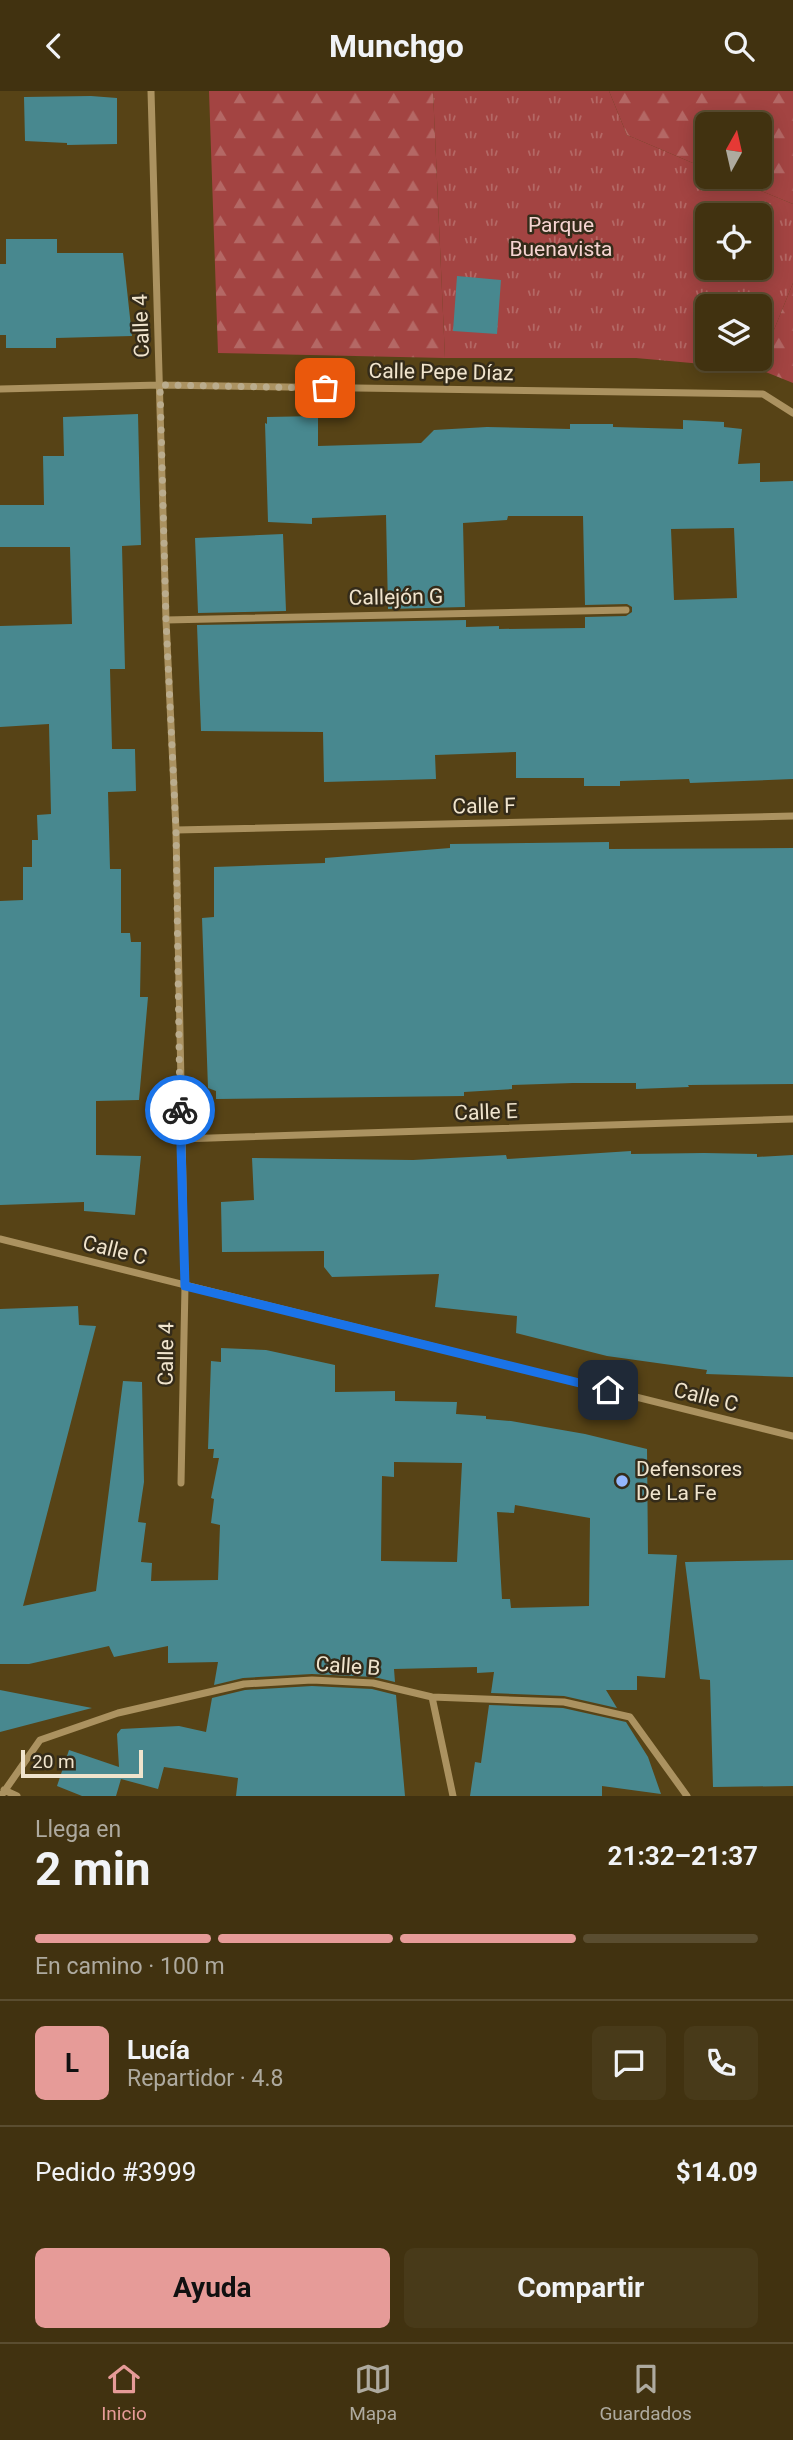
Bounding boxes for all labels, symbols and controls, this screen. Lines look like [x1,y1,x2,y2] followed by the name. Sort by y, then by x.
[35,27,73,65] icon: back
[329,27,464,65] text: Munchgo
[720,27,758,65] icon: search
[695,112,772,189] north arrow
[695,112,772,371] map controls
[695,203,772,280] button: locate
[509,213,613,261] park label: Parque Buenavista
[128,294,154,358] street label: Calle 4
[695,294,772,371] button: layers
[295,358,355,418] pin
[368,359,514,385] street label: Calle Pepe Díaz
[306,369,344,407] icon: bag
[349,584,443,610] street label: Callejón G
[452,793,516,819] street label: Calle F
[145,1075,215,1145] courier
[161,1091,199,1129] icon: bike
[454,1099,518,1125] street label: Calle E
[80,1230,150,1270] street label: Calle C
[153,1322,179,1386] street label: Calle 4
[578,1360,638,1420] pin
[589,1371,627,1409] icon: home
[671,1377,741,1417] street label: Calle C
[636,1457,742,1505] place label: Defensores De La Fe
[614,1473,630,1489] marker: Defensores De La Fe
[315,1652,381,1680] street label: Calle B
[21,1747,144,1779] scale bar
[32,1750,75,1773] text: 20 m
[35,1816,121,1843] text: Llega en
[608,1841,758,1871] text: 21:32–21:37
[35,1842,151,1896] text: 2 min
[35,1953,225,1980] text: En camino · 100 m
[592,2026,666,2100] button: chat
[684,2026,758,2100] button: phone
[127,2035,190,2065] text: Lucía
[65,2048,79,2078] text: L
[127,2065,284,2092] text: Repartidor · 4.8
[35,2157,196,2187] text: Pedido #3999
[676,2157,758,2187] text: $14.09
[35,2248,390,2328] button: Ayuda
[404,2248,758,2328] button: Compartir
[101,2360,147,2425] tab: Inicio
[349,2360,397,2425] tab: Mapa
[599,2360,692,2425] tab: Guardados

